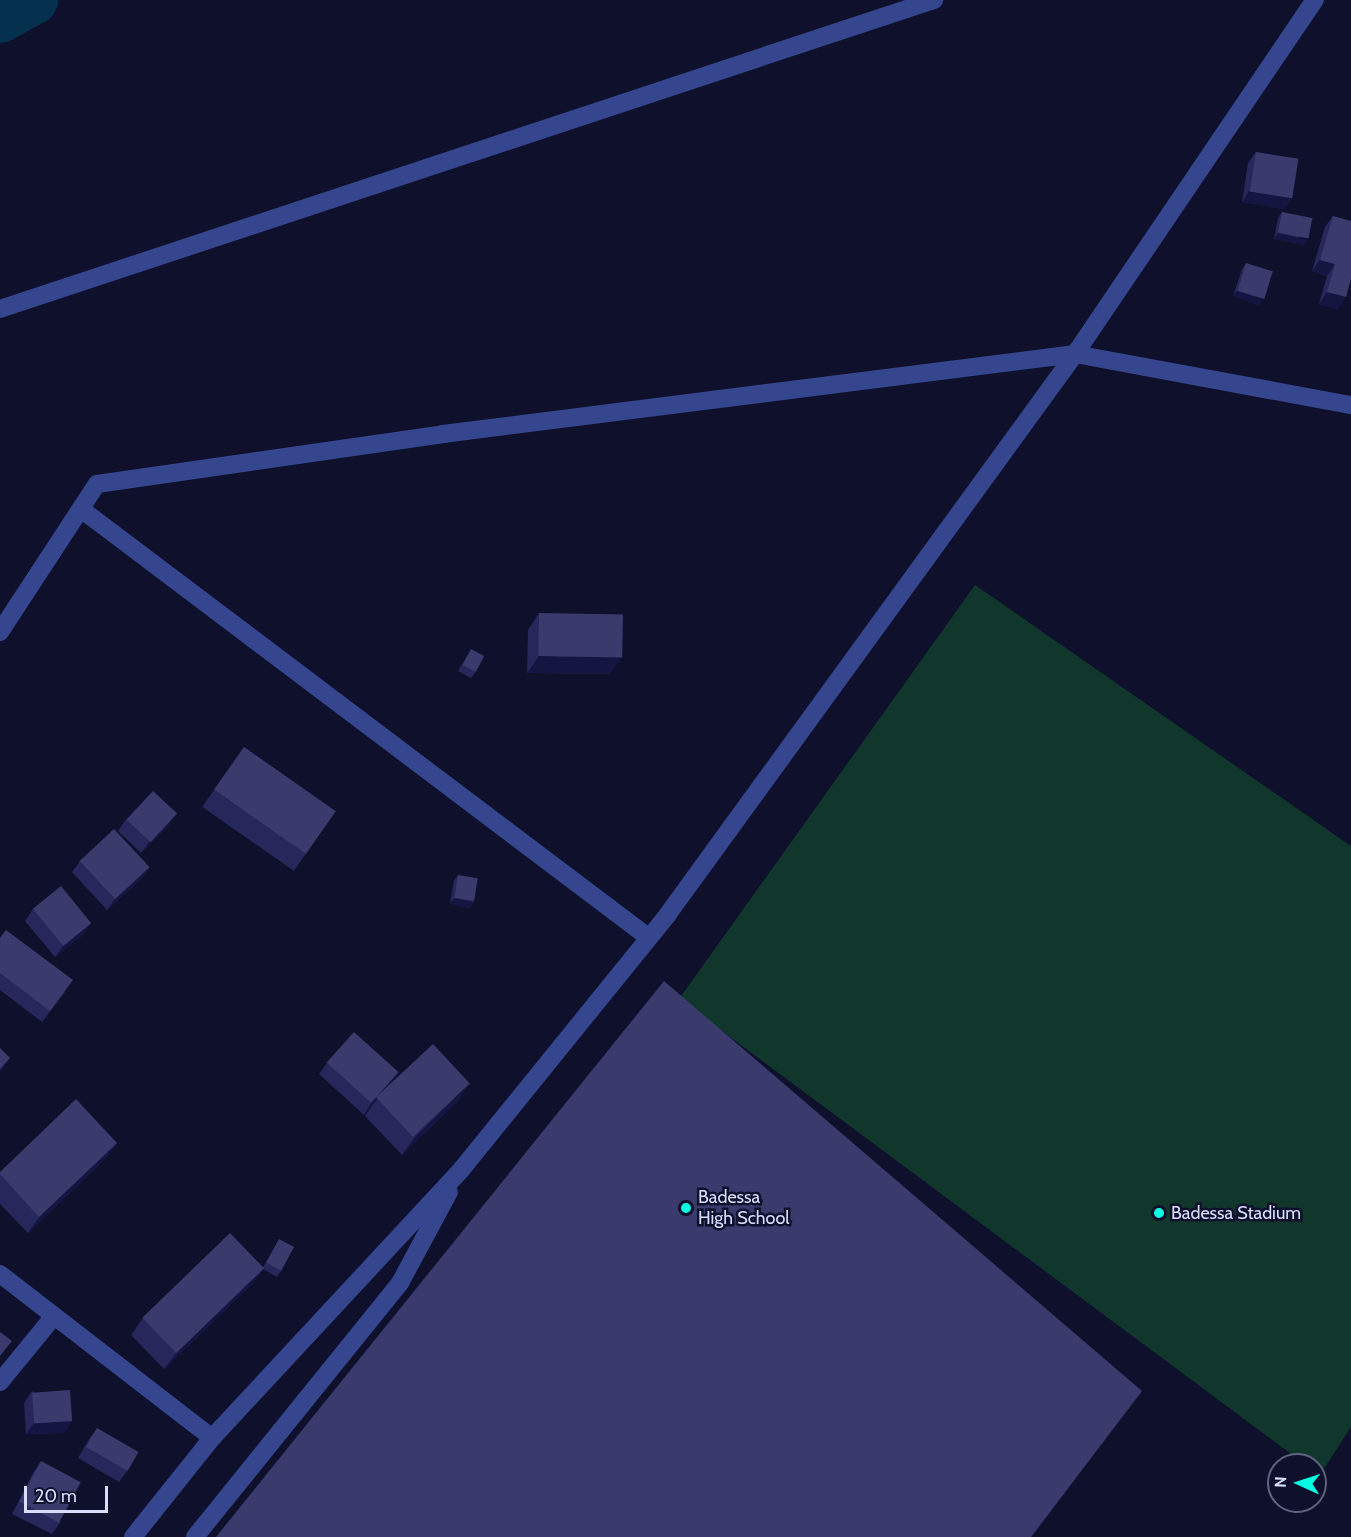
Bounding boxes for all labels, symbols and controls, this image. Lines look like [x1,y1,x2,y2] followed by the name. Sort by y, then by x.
[698,1187,790,1230] place label: Badessa High School
[679,1201,693,1215] marker: Badessa High School
[1171,1202,1301,1224] place label: Badessa Stadium
[1152,1206,1166,1220] marker: Badessa Stadium
[1267,1453,1327,1513] north arrow
[27,1474,111,1512] scale bar
[1271,1476,1290,1488] text: N
[35,1485,77,1507] text: 20 m

